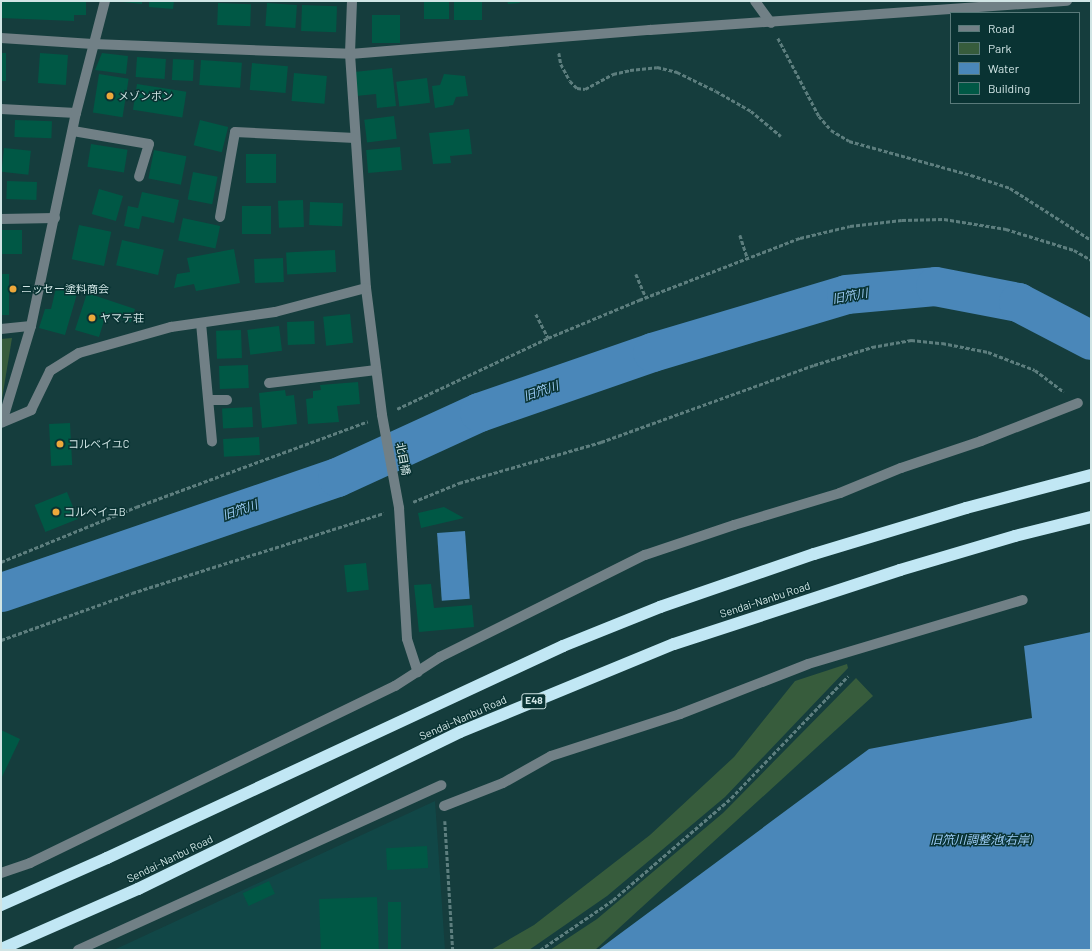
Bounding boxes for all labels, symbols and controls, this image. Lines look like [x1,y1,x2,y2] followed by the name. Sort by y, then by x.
[950,12,1080,104] legend
[988,21,1015,35] text: Road
[988,41,1012,55] text: Park
[988,61,1019,75] text: Water
[988,81,1030,95] text: Building
[118,89,173,103] place label: メゾンボン
[105,91,115,101] marker: メゾンボン
[21,282,109,296] place label: ニッセー塗料商会
[8,284,18,294] marker: ニッセー塗料商会
[831,286,869,306] water label: 旧笊川
[100,311,144,325] place label: ヤマテ荘
[87,313,97,323] marker: ヤマテ荘
[522,378,560,404] water label: 旧笊川
[68,437,130,451] place label: コルベイユC
[55,439,65,449] marker: コルベイユC
[393,442,413,476] street label: 北目橋
[221,497,259,523] water label: 旧笊川
[64,505,126,519] place label: コルベイユB
[51,507,61,517] marker: コルベイユB
[718,579,812,621] street label: Sendai-Nanbu Road
[417,693,509,743] street label: Sendai-Nanbu Road
[521,693,547,709] road number: E48
[125,832,215,886] street label: Sendai-Nanbu Road
[930,833,1032,847] water label: 旧笊川調整池(右岸)

